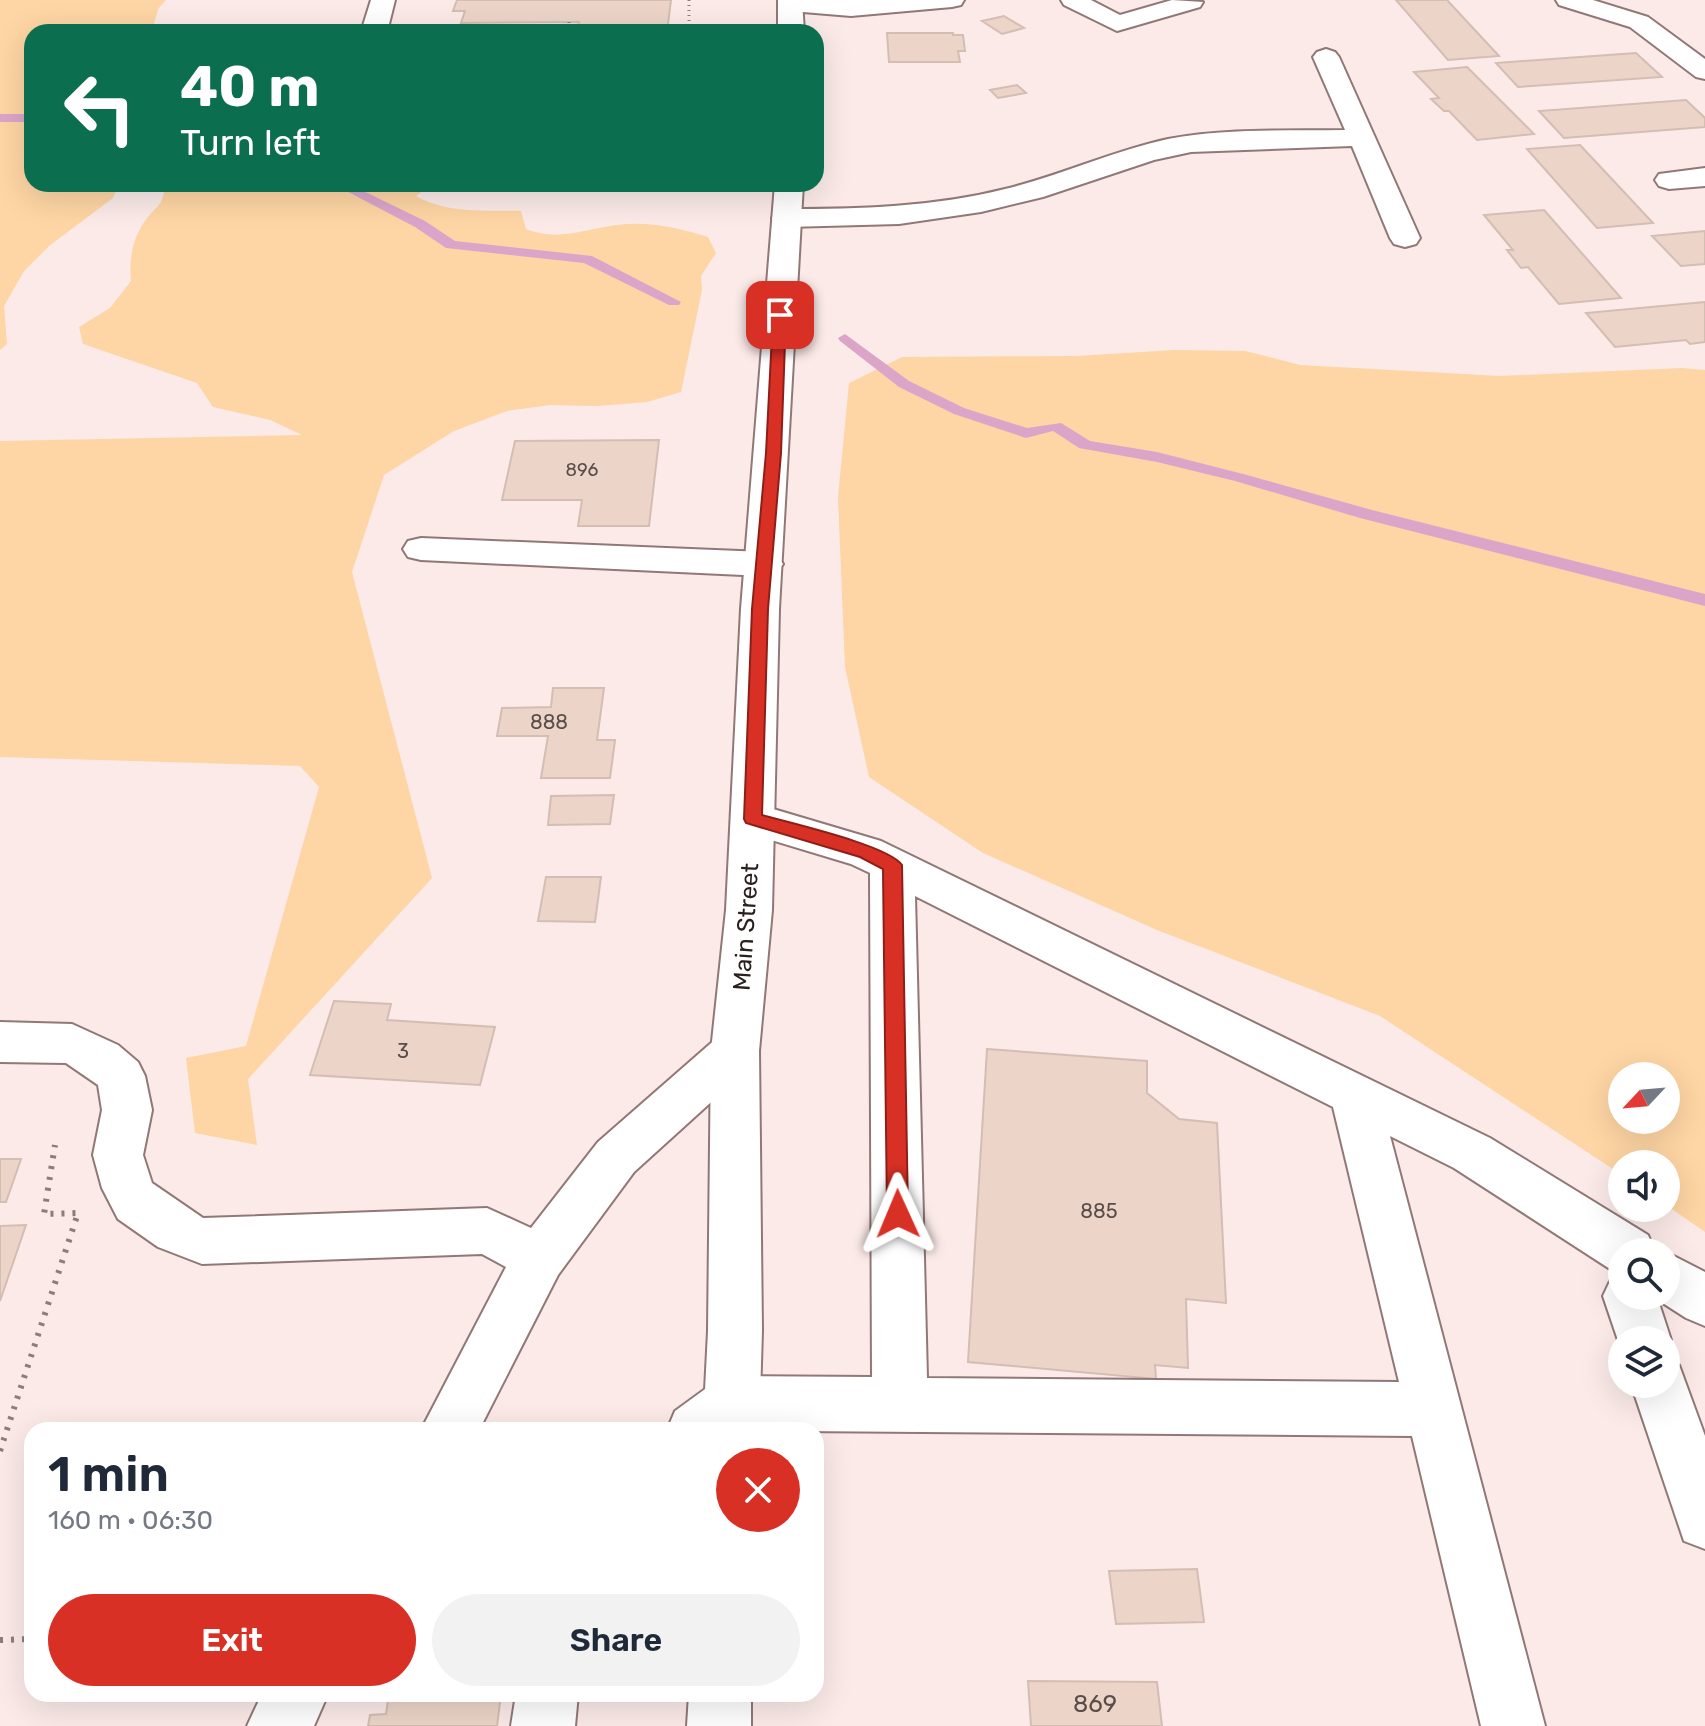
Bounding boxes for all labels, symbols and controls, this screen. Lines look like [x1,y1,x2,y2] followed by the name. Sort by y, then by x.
[180,54,320,120] text: 40 m
[48,56,152,160] icon: left
[180,121,321,164] text: Turn left
[746,281,814,349] pin
[758,293,802,337] icon: arrive
[566,459,599,481] house number: 896
[530,710,568,734] house number: 888
[728,862,764,992] street label: Main Street
[397,1039,409,1063] house number: 3
[1608,1062,1680,1134] north arrow
[1608,1062,1680,1398] map controls
[1608,1150,1680,1222] button: sound
[856,1172,940,1256] position arrow
[1080,1199,1118,1223] house number: 885
[1608,1238,1680,1310] button: search
[1608,1326,1680,1398] button: layers
[48,1446,169,1503] text: 1 min
[716,1448,800,1532] button: close
[48,1505,213,1536] text: 160 m · 06:30
[48,1594,416,1686] button: Exit
[432,1594,800,1686] button: Share
[1073,1690,1117,1718] house number: 869

